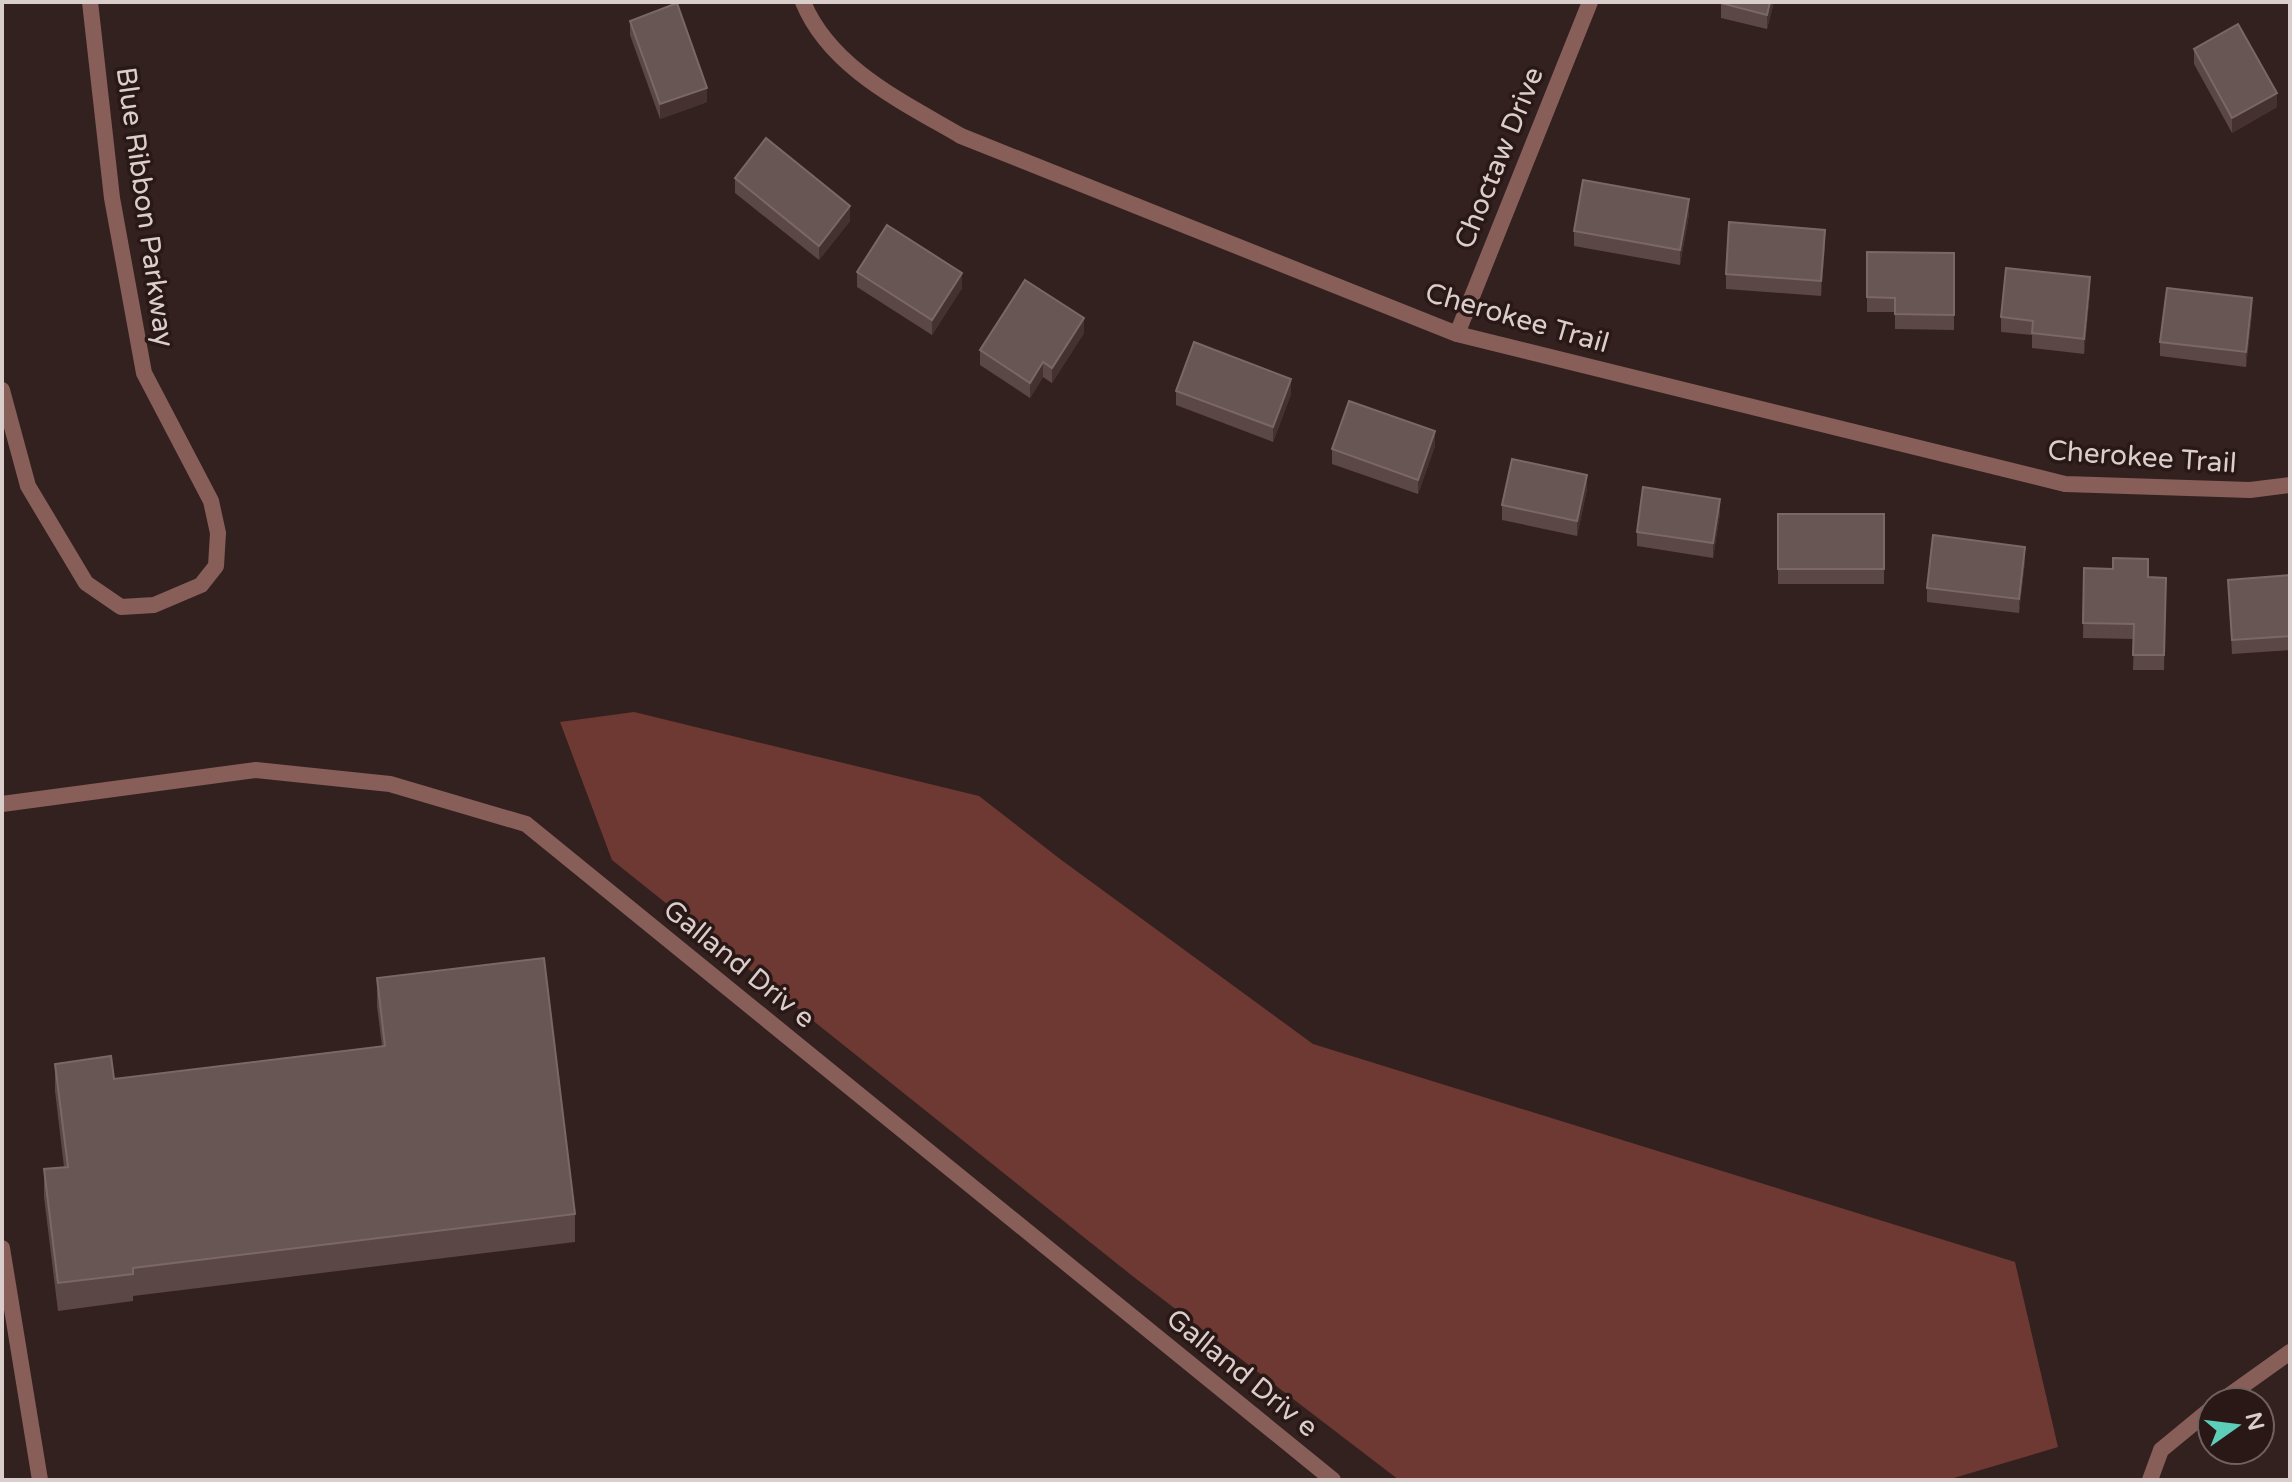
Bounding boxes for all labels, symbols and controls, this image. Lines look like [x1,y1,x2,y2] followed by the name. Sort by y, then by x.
[1447,62,1551,254] street label: Choctaw Drive
[109,65,181,349] street label: Blue Ribbon Parkway
[1421,276,1613,360] street label: Cherokee Trail
[2046,433,2238,481] street label: Cherokee Trail
[656,893,822,1035] street label: Galland Driv e
[1159,1302,1325,1444] street label: Galland Driv e
[2196,1386,2276,1466] north arrow
[2240,1410,2269,1433] text: N

